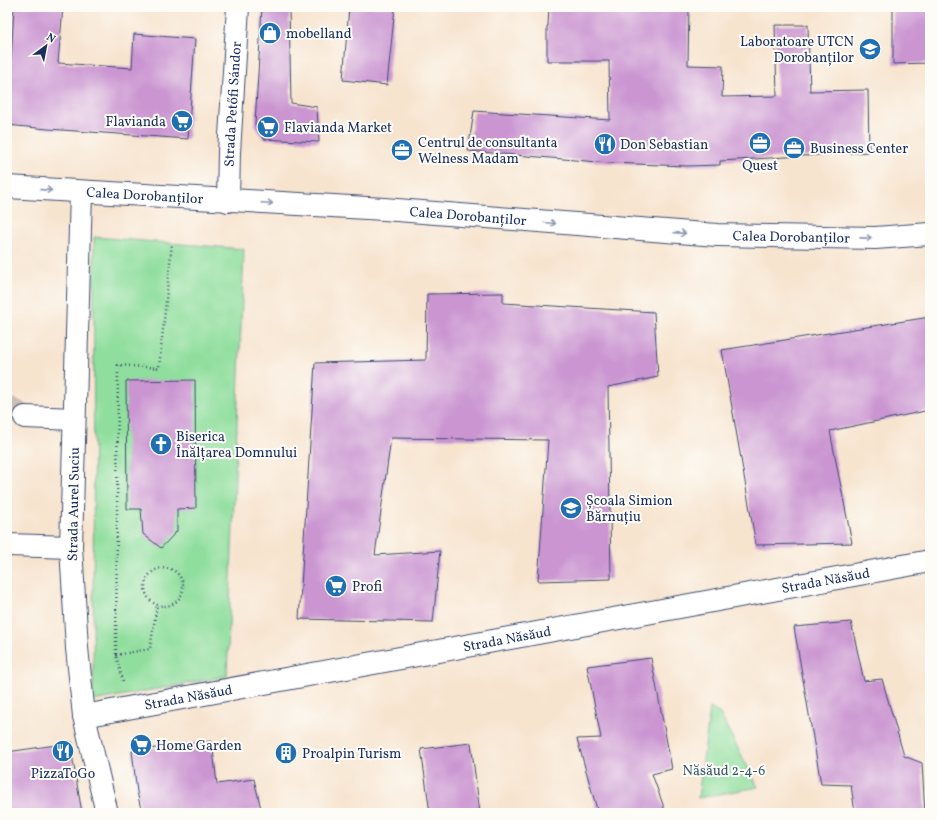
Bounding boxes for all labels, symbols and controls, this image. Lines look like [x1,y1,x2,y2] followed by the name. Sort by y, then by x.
[257,20,283,46] shop icon: mobelland
[286,25,352,44] place label: mobelland
[26,26,66,66] north arrow
[43,30,58,47] text: N
[740,33,854,68] place label: Laboratoare UTCN Dorobanților
[857,36,883,62] school or university icon: Laboratoare UTCN Dorobanților
[221,41,247,167] street label: Strada Petőfi Sándor
[169,108,195,134] supermarket icon: Flavianda
[106,113,166,132] place label: Flavianda
[255,114,281,140] supermarket icon: Flavianda Market
[284,119,392,138] place label: Flavianda Market
[747,130,773,156] office icon: Quest
[592,131,618,157] restaurant icon: Don Sebastian
[418,134,557,169] place label: Centrul de consultanta Welness Madam
[781,135,807,161] office icon: Business Center
[620,136,708,155] place label: Don Sebastian
[389,137,415,163] office icon: Centrul de consultanta Welness Madam
[810,140,908,159] place label: Business Center
[742,157,778,176] place label: Quest
[86,184,204,209] street label: Calea Dorobanților
[39,186,52,193] one-way arrow
[260,199,273,207] one-way arrow
[409,203,527,231] street label: Calea Dorobanților
[543,219,556,226] one-way arrow
[732,227,850,249] street label: Calea Dorobanților
[673,229,686,236] one-way arrow
[859,234,872,242] one-way arrow
[176,428,297,463] place label: Biserica Înălțarea Domnului
[148,431,174,457] church icon: Biserica Înălțarea Domnului
[64,447,85,561] street label: Strada Aurel Suciu
[586,492,673,527] place label: Școala Simion Bărnuțiu
[558,495,584,521] school or university icon: Școala Simion Bărnuțiu
[780,564,872,599] street label: Strada Năsăud
[323,573,349,599] supermarket icon: Profi
[352,578,382,597] place label: Profi
[462,623,553,657] street label: Strada Năsăud
[143,681,234,716] street label: Strada Năsăud
[128,732,154,758] supermarket icon: Home Garden
[156,737,242,756] place label: Home Garden
[50,738,76,764] restaurant icon: PizzaToGo
[273,740,299,766] building icon: Proalpin Turism
[302,745,401,764] place label: Proalpin Turism
[683,762,765,781] park label: Năsăud 2-4-6
[31,765,95,784] place label: PizzaToGo

